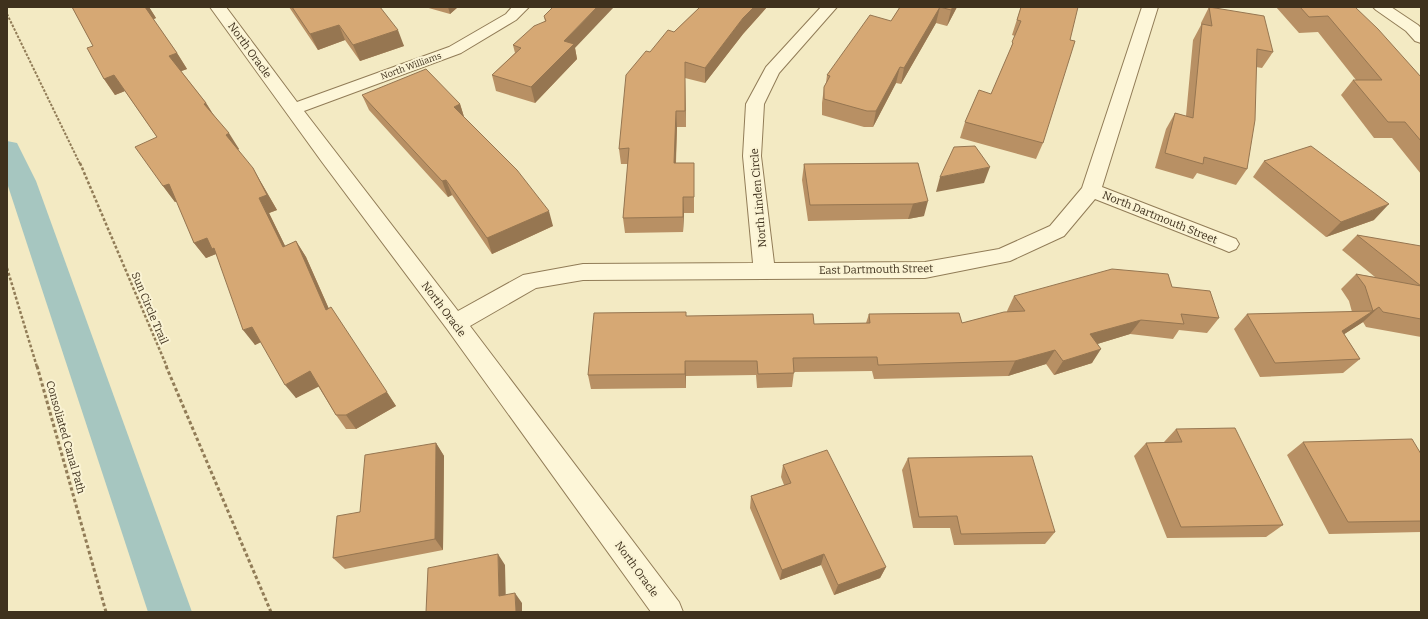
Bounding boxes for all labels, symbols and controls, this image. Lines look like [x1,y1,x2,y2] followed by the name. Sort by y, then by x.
[225,20,274,81] street label: North Oracle
[379,50,443,82] street label: North Williams
[748,148,769,248] street label: North Linden Circle
[1100,188,1219,246] street label: North Dartmouth Street
[819,262,933,277] street label: East Dartmouth Street
[129,270,171,346] street label: Sun Circle Trail
[419,279,469,339] street label: North Oracle
[43,379,88,495] street label: Consoliated Canal Path
[612,539,661,600] street label: North Oracle

